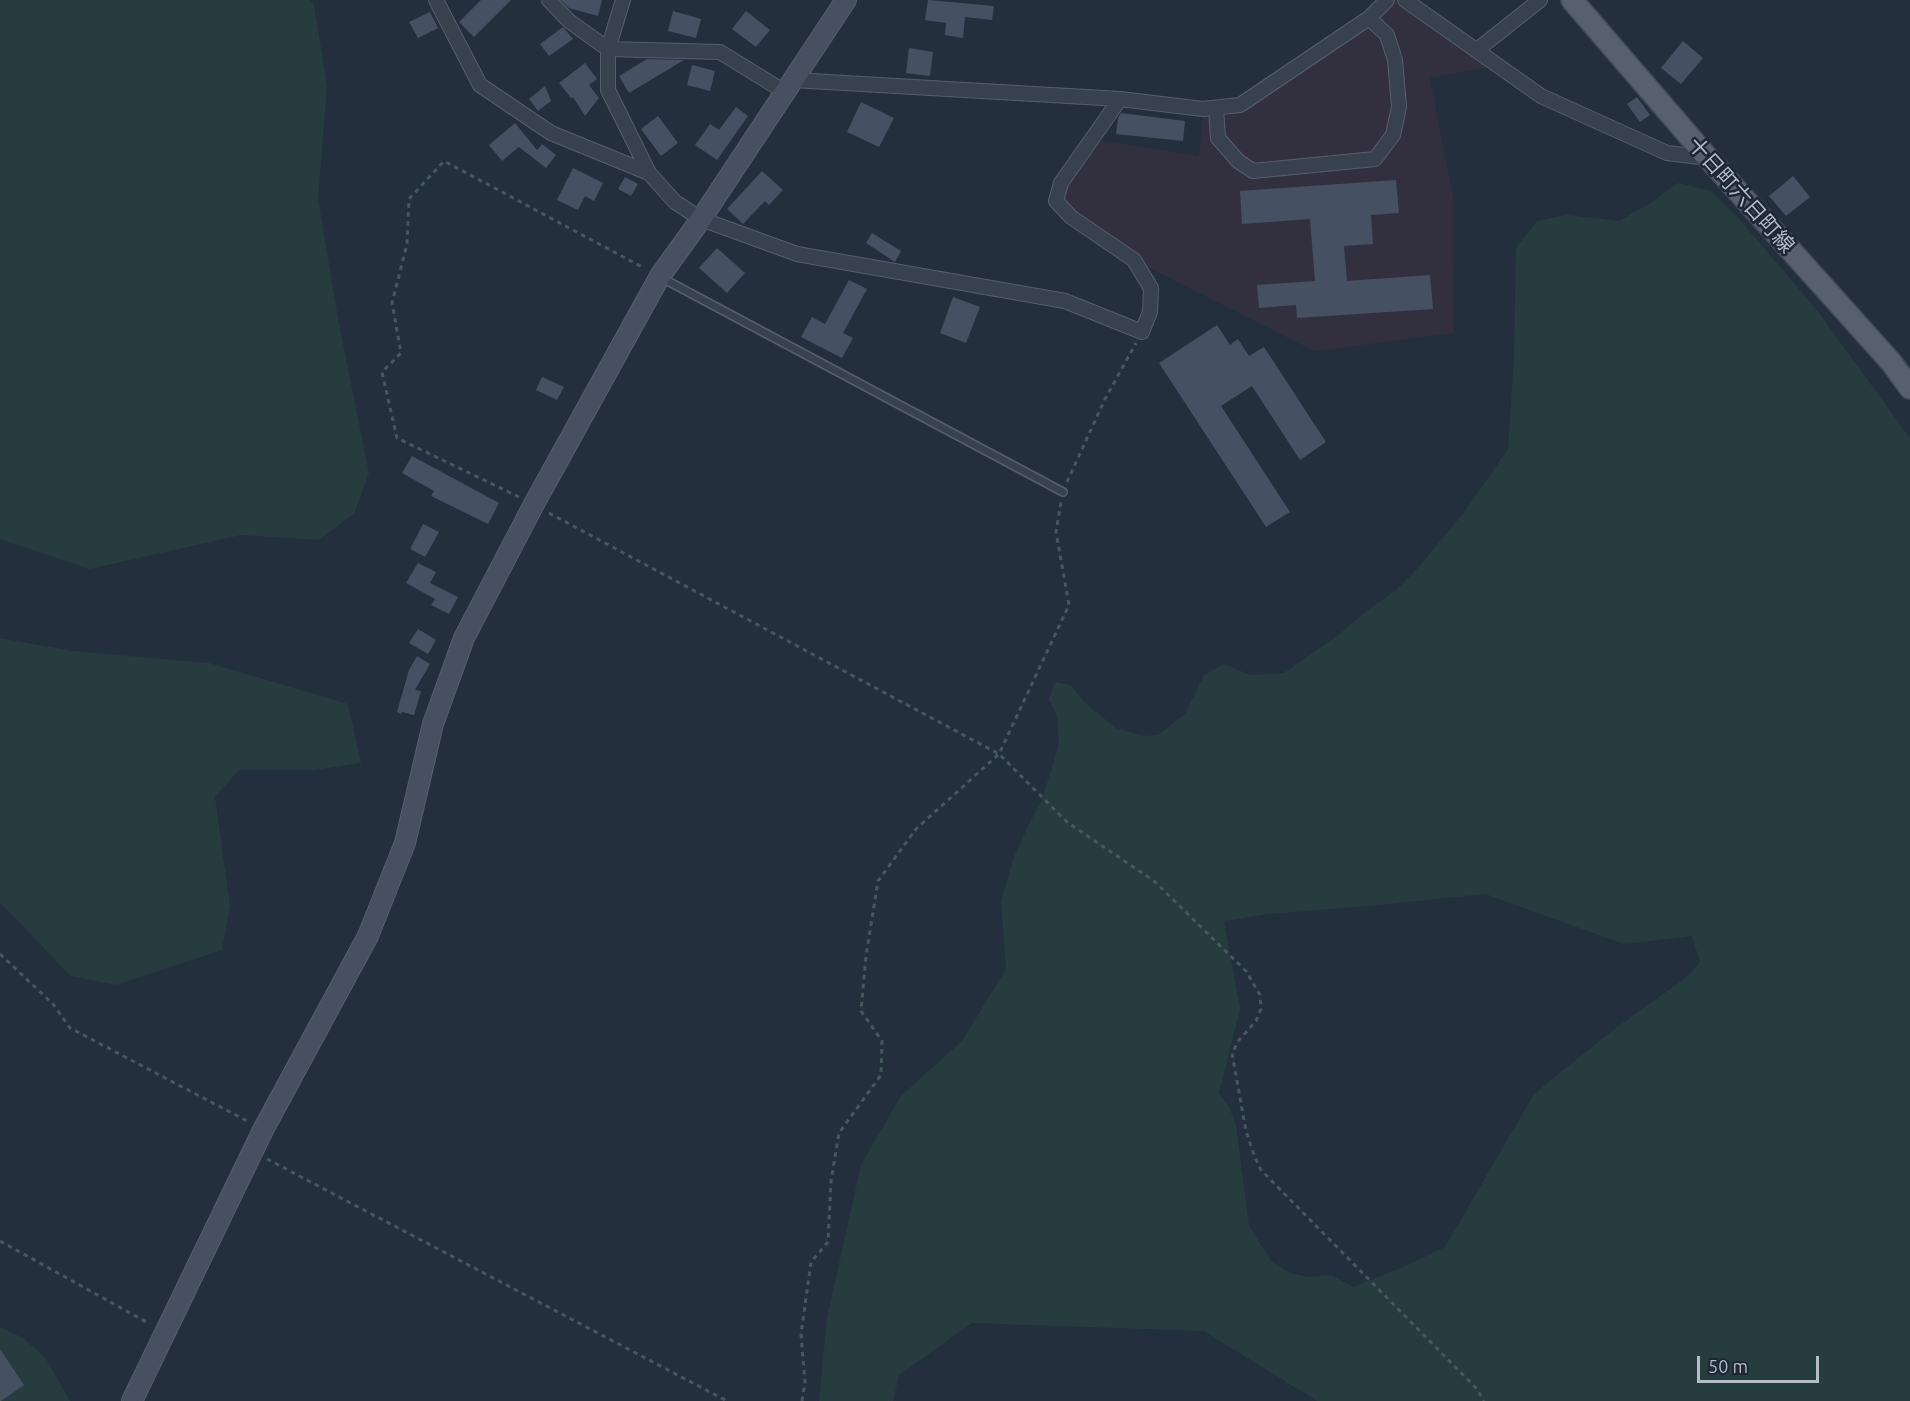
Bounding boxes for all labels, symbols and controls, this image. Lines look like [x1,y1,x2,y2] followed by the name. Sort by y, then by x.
[1682,132,1800,258] street label: 十日町六日町線
[1700,1344,1822,1382] scale bar
[1708,1356,1748,1376] text: 50 m

